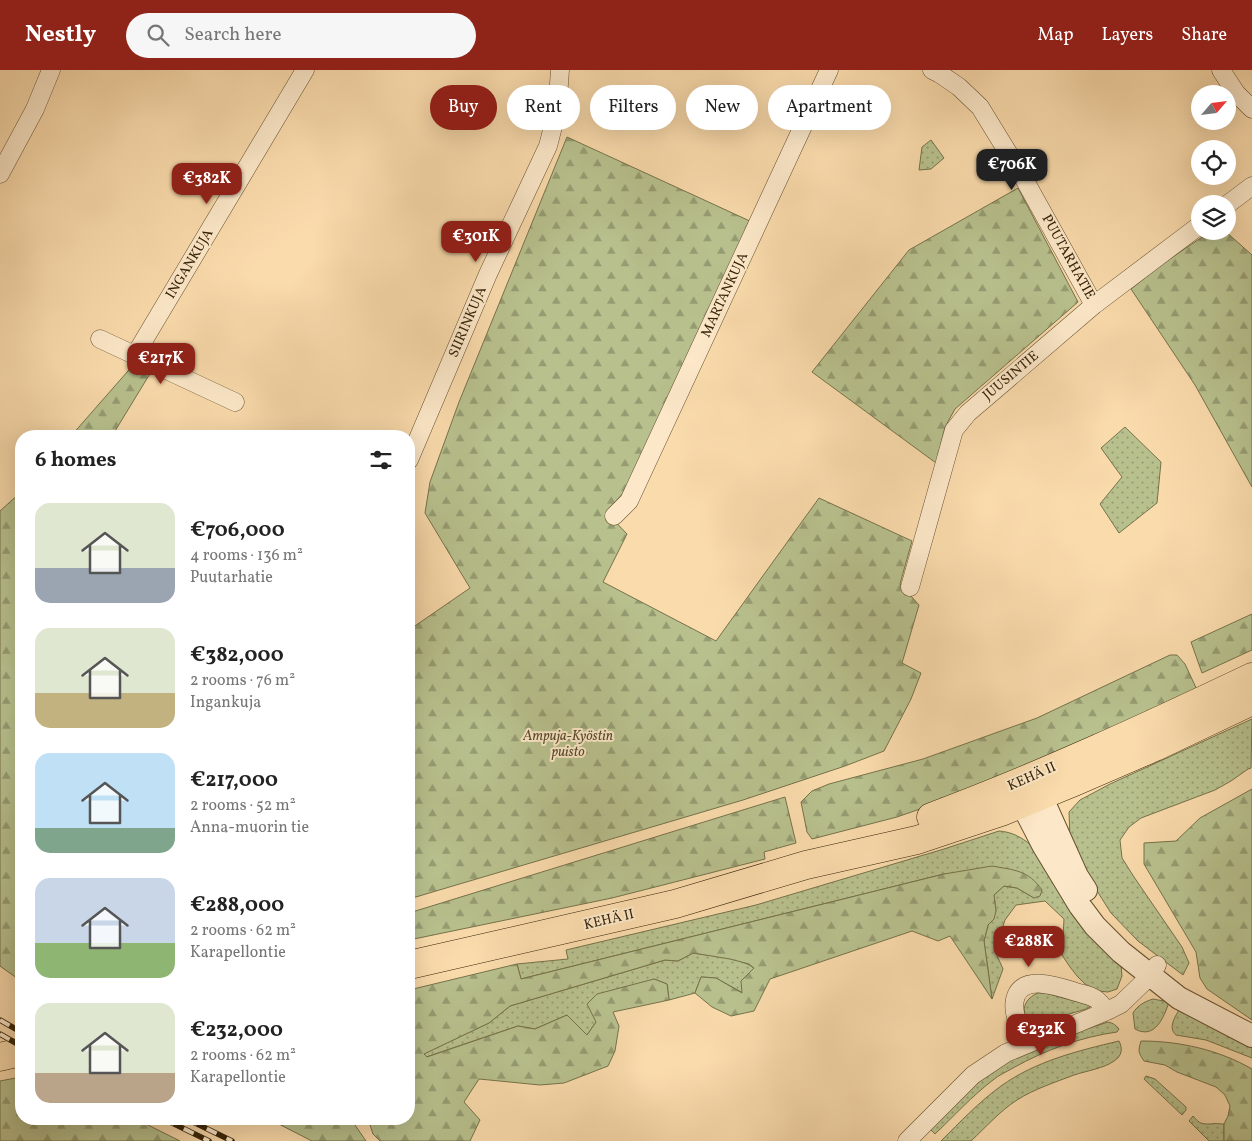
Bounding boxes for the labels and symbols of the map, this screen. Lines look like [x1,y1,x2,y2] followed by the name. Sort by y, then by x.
[1191,85,1236,130] north arrow
[977,148,1047,191] pin: €706K
[172,162,242,205] pin: €382K
[1037,211,1099,303] street label: PUUTARHATIE
[441,220,511,263] pin: €301K
[162,225,218,302] street label: INGANKUJA
[697,249,753,341] street label: MARTANKUJA
[444,283,492,360] street label: SIIRINKUJA
[126,342,196,385] pin: €217K
[979,347,1043,405] street label: JUUSINTIE
[522,727,613,762] park label: Ampuja-Kyöstin puisto
[1005,758,1059,796] street label: KEHÄ II
[582,905,636,935] street label: KEHÄ II
[994,926,1064,968] pin: €288K
[1006,1014,1076,1056] pin: €232K

